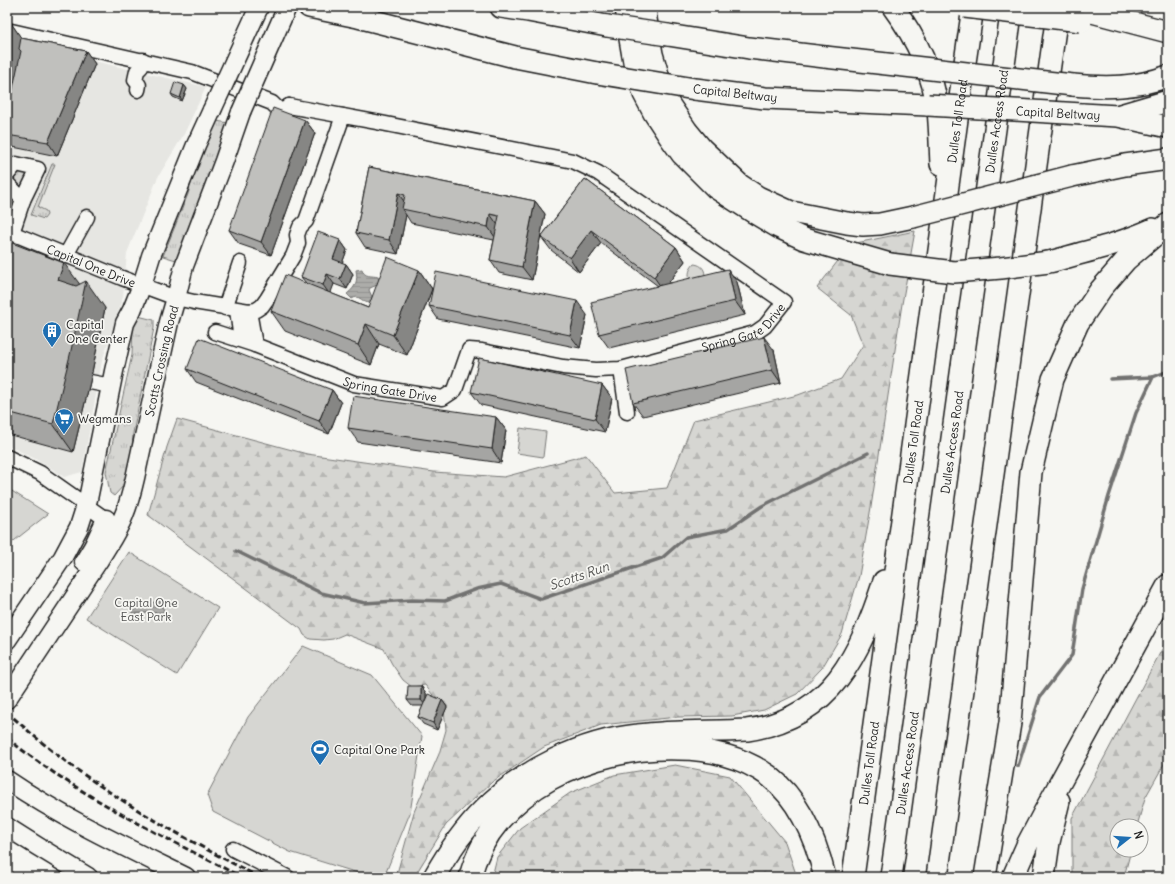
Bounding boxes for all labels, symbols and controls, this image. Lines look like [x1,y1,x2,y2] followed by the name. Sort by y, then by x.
[982,69,1011,174] street label: Dulles Access Road
[944,78,970,164] street label: Dulles Toll Road
[692,81,778,105] street label: Capital Beltway
[1015,103,1101,123] street label: Capital Beltway
[45,241,138,290] street label: Capital One Drive
[700,300,788,355] street label: Spring Gate Drive
[141,303,181,418] street label: Scotts Crossing Road
[66,317,128,346] place label: Capital One Center
[41,320,63,348] building icon: Capital One Center
[341,373,438,404] street label: Spring Gate Drive
[937,390,966,495] street label: Dulles Access Road
[900,399,926,485] street label: Dulles Toll Road
[53,407,75,435] supermarket icon: Wegmans
[78,411,131,426] place label: Wegmans
[547,558,612,594] water label: Scotts Run
[114,595,178,624] park label: Capital One East Park
[892,711,921,816] street label: Dulles Access Road
[855,720,882,806] street label: Dulles Toll Road
[309,738,331,766] sports icon: Capital One Park
[334,742,425,757] place label: Capital One Park
[1109,818,1149,858] north arrow
[1131,829,1146,841] text: N

